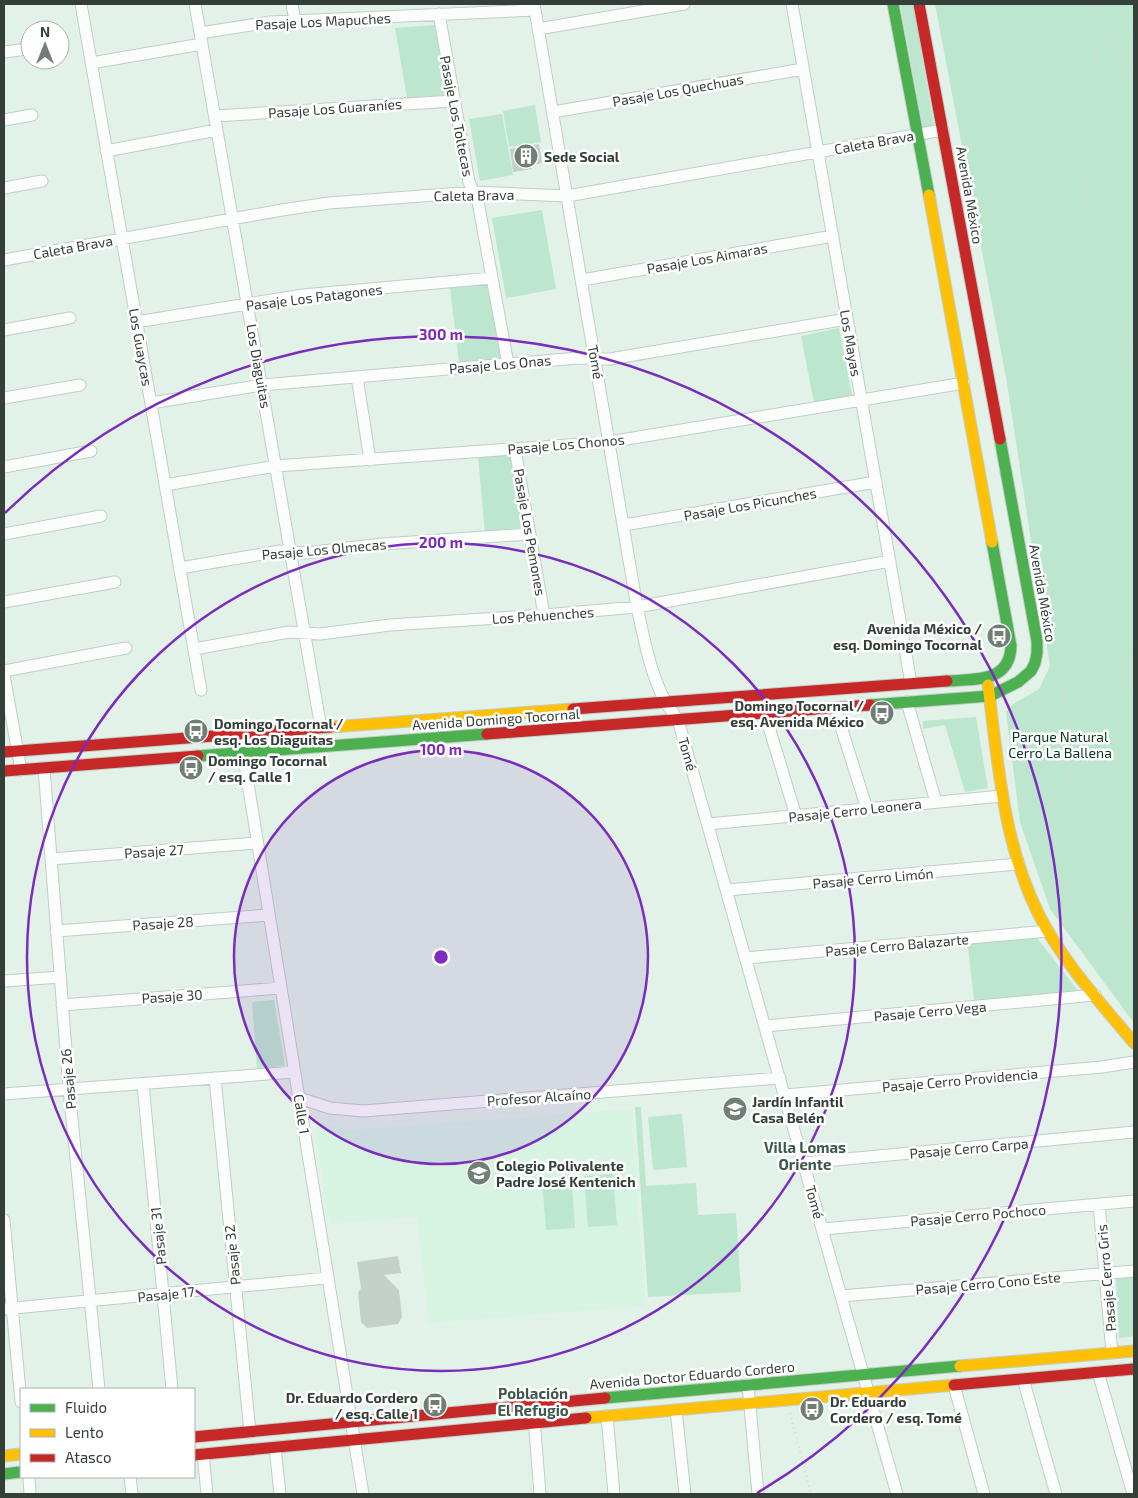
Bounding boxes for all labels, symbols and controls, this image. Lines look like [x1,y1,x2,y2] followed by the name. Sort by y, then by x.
[255,9,391,33] street label: Pasaje Los Mapuches
[20,20,70,70] north arrow
[40,23,50,40] text: N
[437,54,477,178] street label: Pasaje Los Toltecas
[611,70,745,110] street label: Pasaje Los Quechuas
[267,95,403,121] street label: Pasaje Los Guaraníes
[833,127,915,157] street label: Caleta Brava
[513,143,539,169] building icon: Sede Social
[953,145,987,245] street label: Avenida México
[544,148,620,165] place label: Sede Social
[434,186,514,204] street label: Caleta Brava
[32,232,114,262] street label: Caleta Brava
[645,239,769,277] street label: Pasaje Los Aimaras
[245,280,383,314] street label: Pasaje Los Patagones
[126,307,156,387] street label: Los Guaycas
[837,308,865,378] street label: Los Mayas
[243,323,275,409] street label: Los Diaguitas
[419,325,463,343] text: 300 m
[585,344,607,380] street label: Tomé
[448,351,552,377] street label: Pasaje Los Onas
[507,430,625,458] street label: Pasaje Los Chonos
[510,467,550,597] street label: Pasaje Los Pemones
[682,484,818,524] street label: Pasaje Los Picunches
[419,533,463,551] text: 200 m
[261,535,387,563] street label: Pasaje Los Olmecas
[1026,543,1060,643] street label: Avenida México
[491,603,595,627] street label: Los Pehuenches
[833,620,982,653] place label: Avenida México / esq. Domingo Tocornal
[986,623,1012,649] bus stop icon: Avenida México / esq. Domingo Tocornal
[730,697,864,730] place label: Domingo Tocornal / esq. Avenida México
[869,700,895,726] bus stop icon: Domingo Tocornal / esq. Avenida México
[412,705,581,733] street label: Avenida Domingo Tocornal
[214,715,344,748] place label: Domingo Tocornal / esq. Los Diaguitas
[183,718,209,744] bus stop icon: Domingo Tocornal / esq. Los Diaguitas
[1008,728,1112,761] park label: Parque Natural Cerro La Ballena
[675,735,701,773] street label: Tomé
[420,740,462,758] text: 100 m
[208,752,327,785] place label: Domingo Tocornal / esq. Calle 1
[178,755,204,781] bus stop icon: Domingo Tocornal / esq. Calle 1
[787,795,923,825] street label: Pasaje Cerro Leonera
[124,840,184,862] street label: Pasaje 27
[812,864,934,892] street label: Pasaje Cerro Limón
[132,912,194,934] street label: Pasaje 28
[825,930,969,960] street label: Pasaje Cerro Balazarte
[432,948,450,966] centre of rings
[141,985,203,1007] street label: Pasaje 30
[873,998,987,1024] street label: Pasaje Cerro Vega
[57,1048,79,1110] street label: Pasaje 26
[881,1065,1039,1095] street label: Pasaje Cerro Providencia
[486,1085,592,1109] street label: Profesor Alcaíno
[290,1093,314,1135] street label: Calle 1
[752,1093,844,1126] place label: Jardín Infantil Casa Belén
[722,1096,748,1122] school or university icon: Jardín Infantil Casa Belén
[909,1134,1029,1162] street label: Pasaje Cerro Carpa
[764,1138,846,1173] district label: Villa Lomas Oriente
[496,1157,636,1190] place label: Colegio Polivalente Padre José Kentenich
[466,1160,492,1186] school or university icon: Colegio Polivalente Padre José Kentenich
[802,1183,828,1221] street label: Tomé
[909,1201,1047,1229] street label: Pasaje Cerro Pochoco
[147,1206,169,1266] street label: Pasaje 31
[220,1224,244,1286] street label: Pasaje 32
[1093,1224,1119,1332] street label: Pasaje Cerro Gris
[915,1268,1061,1298] street label: Pasaje Cerro Cono Este
[136,1283,196,1305] street label: Pasaje 17
[589,1358,795,1392] street label: Avenida Doctor Eduardo Cordero
[497,1384,569,1419] district label: Población El Refugio
[20,1388,195,1478] legend
[286,1389,418,1422] place label: Dr. Eduardo Cordero / esq. Calle 1
[422,1392,448,1418] bus stop icon: Dr. Eduardo Cordero / esq. Calle 1
[830,1393,962,1426] place label: Dr. Eduardo Cordero / esq. Tomé
[799,1396,825,1422] bus stop icon: Dr. Eduardo Cordero / esq. Tomé
[65,1398,107,1416] text: Fluido
[65,1423,104,1441] text: Lento
[65,1448,111,1466] text: Atasco

